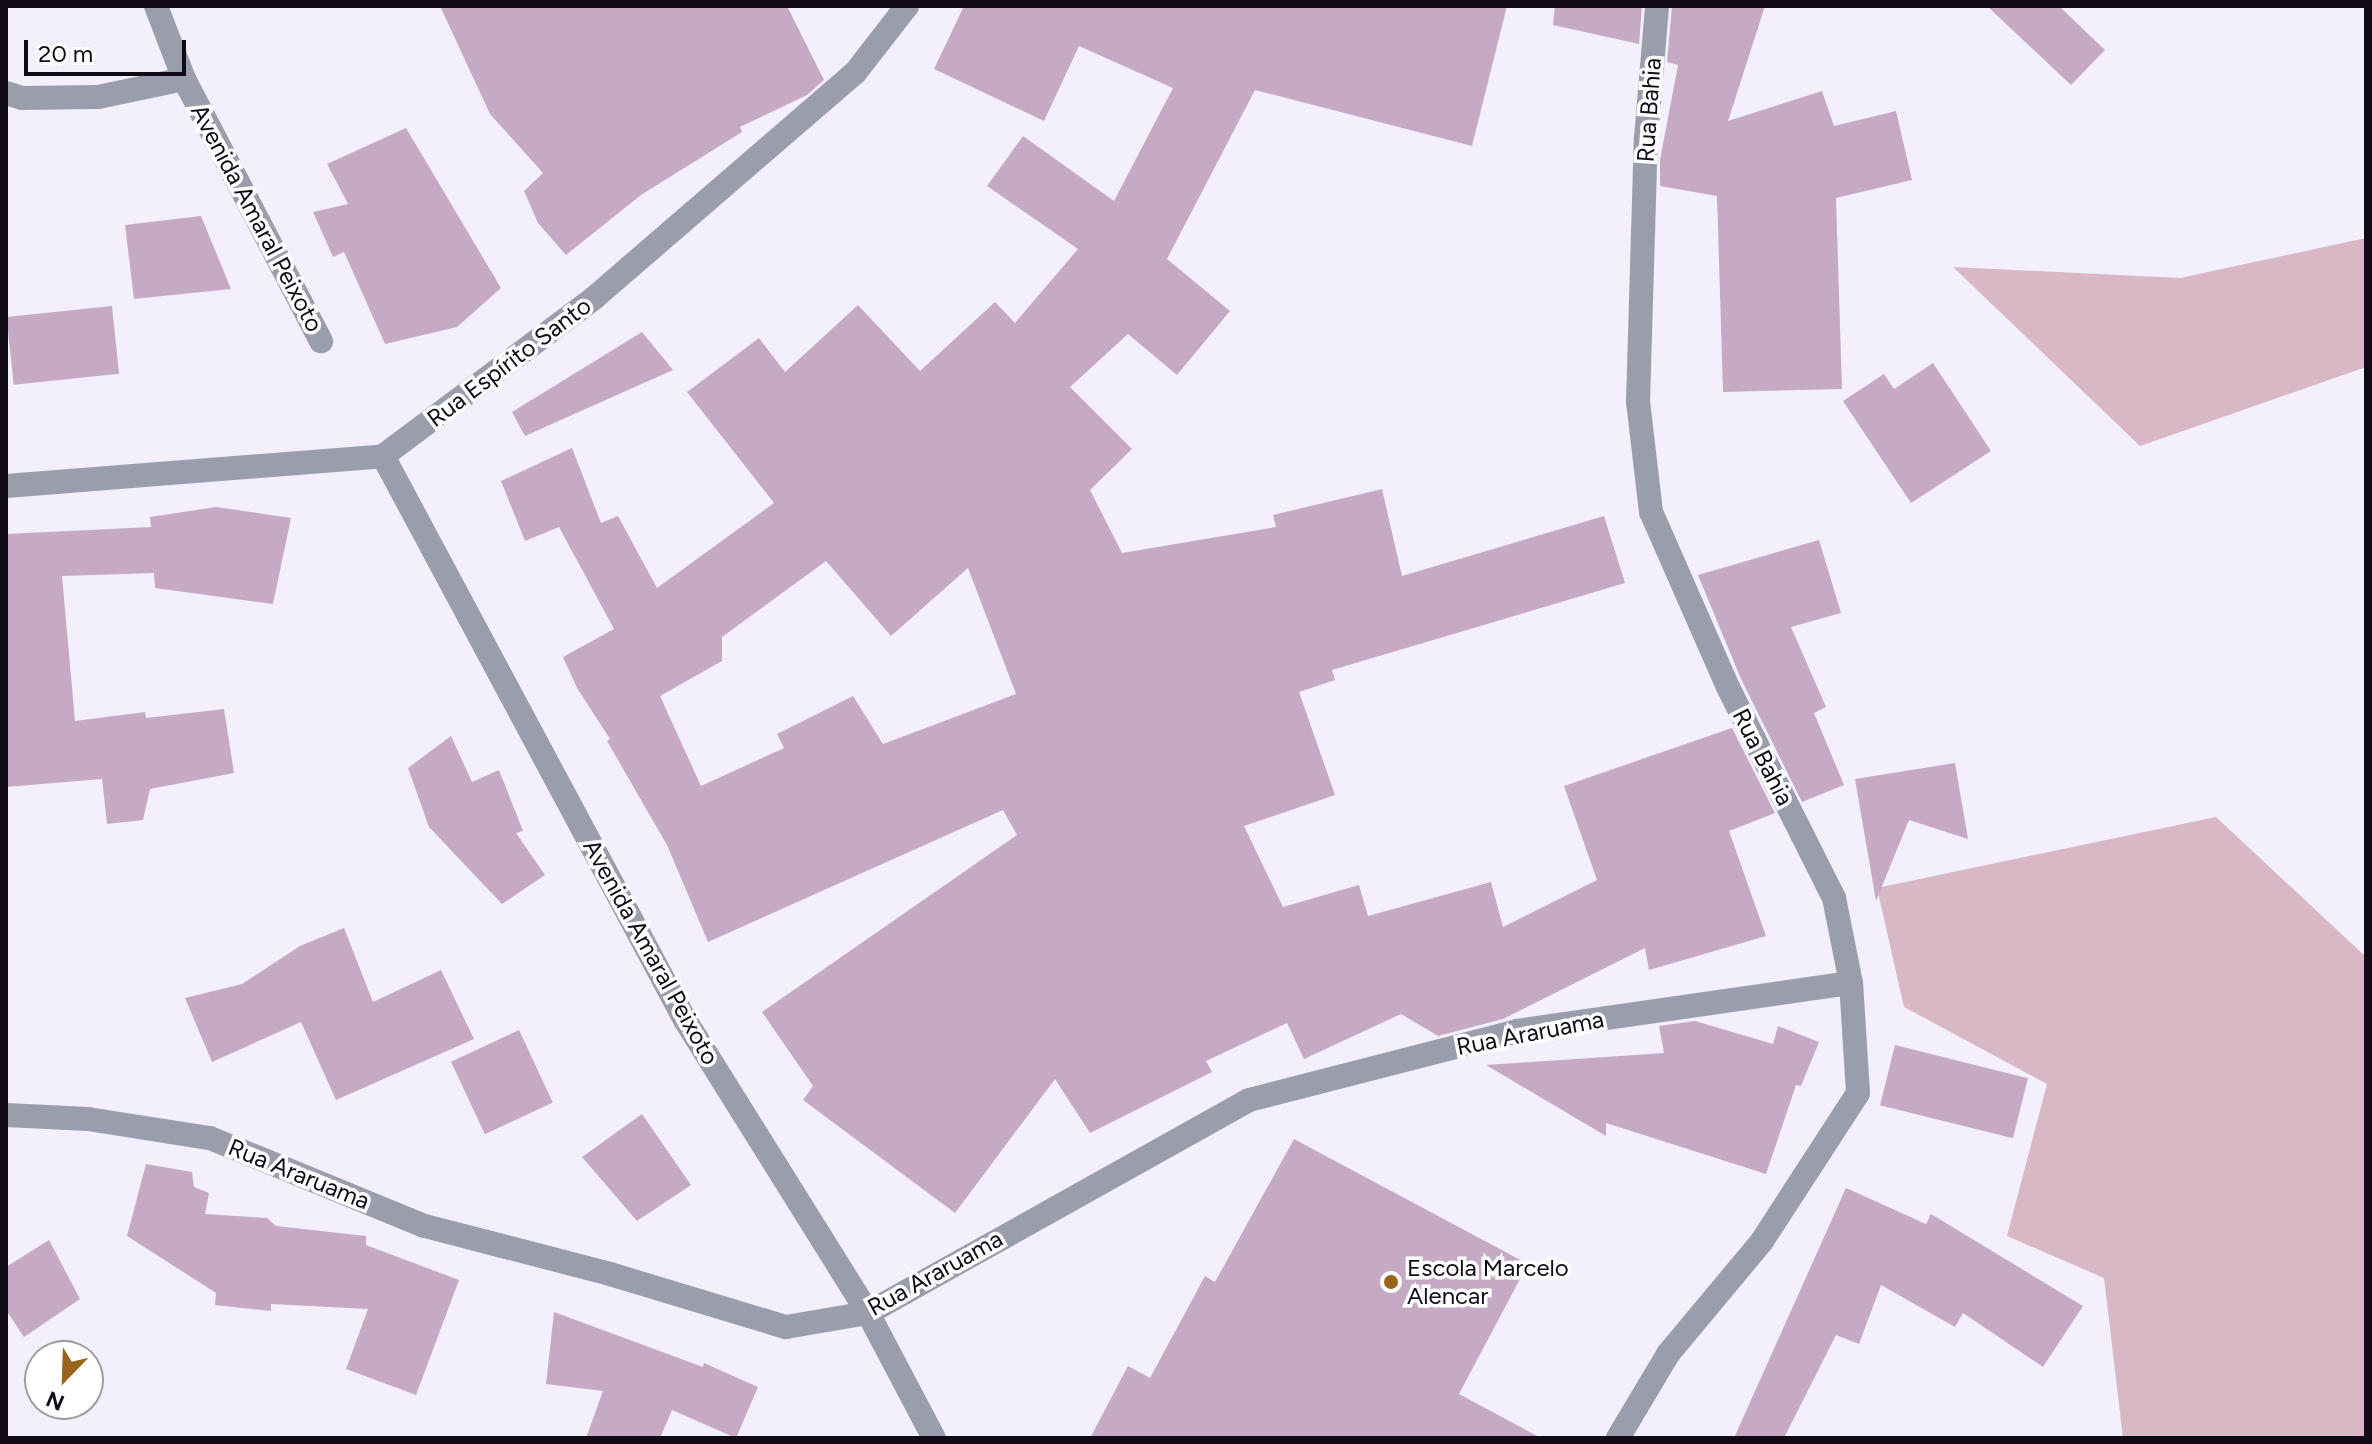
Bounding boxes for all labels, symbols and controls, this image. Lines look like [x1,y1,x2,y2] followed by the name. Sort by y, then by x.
[28,24,190,74] scale bar
[38,39,93,68] text: 20 m
[1631,57,1667,163] street label: Rua Bahia
[185,99,329,337] street label: Avenida Amaral Peixoto
[421,291,597,433] street label: Rua Espírito Santo
[1726,704,1800,810] street label: Rua Bahia
[577,834,725,1070] street label: Avenida Amaral Peixoto
[1454,1005,1606,1061] street label: Rua Araruama
[224,1133,374,1215] street label: Rua Araruama
[863,1224,1007,1322] street label: Rua Araruama
[1407,1254,1569,1310] place label: Escola Marcelo Alencar
[1382,1273,1400,1291] marker: Escola Marcelo Alencar
[24,1340,104,1420] north arrow
[42,1385,68,1416] text: N

